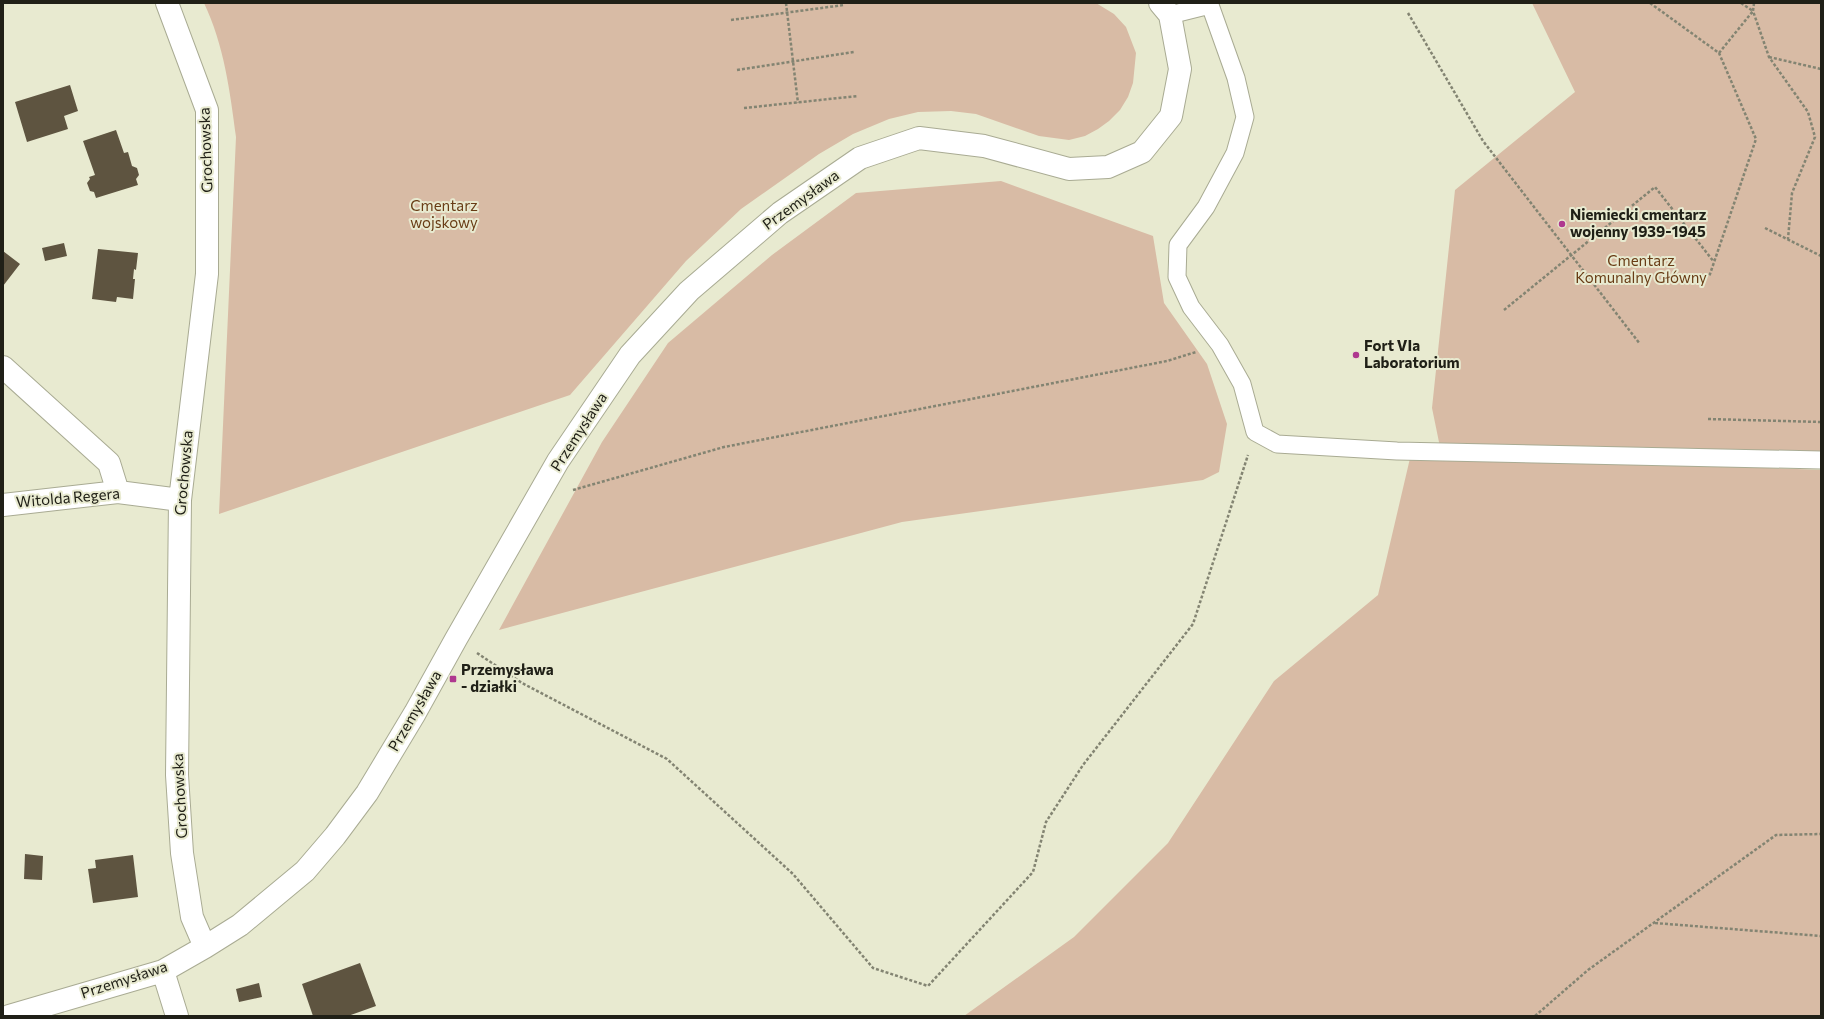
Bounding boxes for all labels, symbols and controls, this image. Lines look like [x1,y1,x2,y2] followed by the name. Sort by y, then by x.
[195,107,215,193] street label: Grochowska
[759,165,842,233] street label: Przemysława
[410,196,478,231] park label: Cmentarz wojskowy
[1570,205,1707,240] place label: Niemiecki cmentarz wojenny 1939-1945
[1557,219,1567,229] marker: Niemiecki cmentarz wojenny 1939-1945
[1575,251,1707,286] park label: Cmentarz Komunalny Główny
[1364,336,1460,371] place label: Fort VIa Laboratorium
[1351,350,1361,360] marker: Fort VIa Laboratorium
[546,389,610,474] street label: Przemysława
[170,430,196,516] street label: Grochowska
[15,483,121,511] street label: Witolda Regera
[461,660,554,695] place label: Przemysława - działki
[384,667,444,754] street label: Przemysława
[448,674,458,684] marker: Przemysława - działki
[168,753,190,839] street label: Grochowska
[78,957,169,1002] street label: Przemysława

